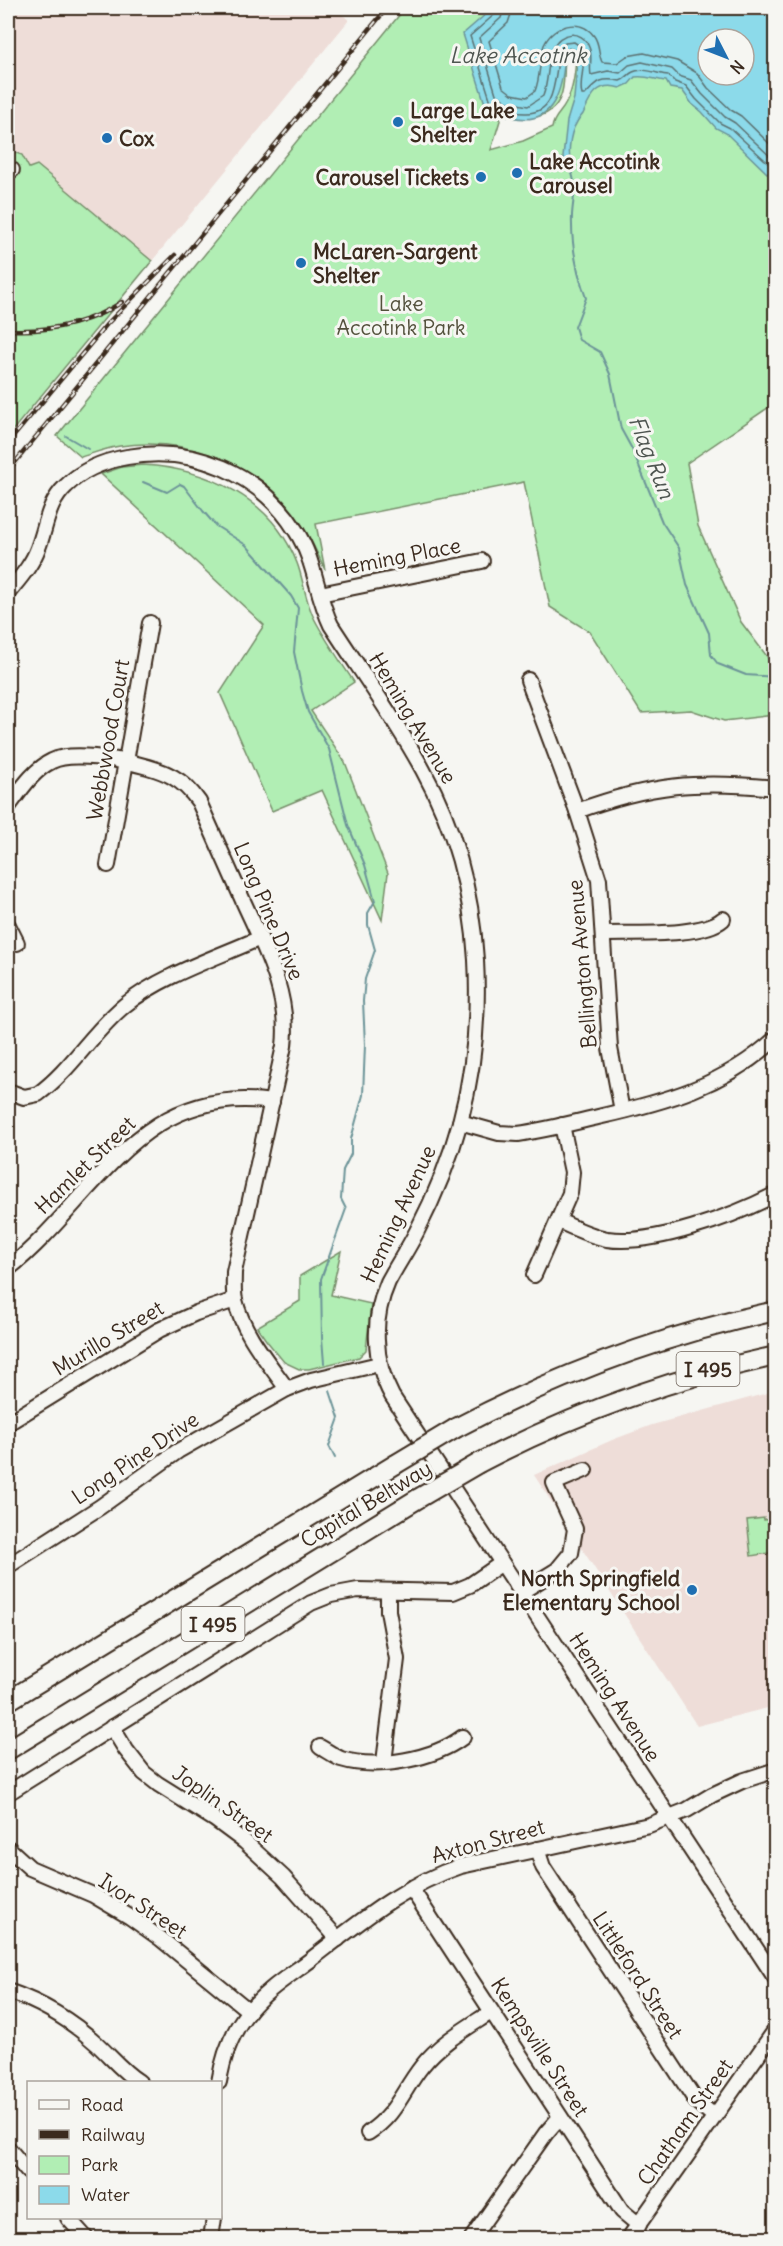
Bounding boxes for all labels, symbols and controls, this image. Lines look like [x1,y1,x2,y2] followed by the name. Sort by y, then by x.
[696,27,756,87] north arrow
[449,41,588,69] water label: Lake Accotink
[726,56,748,78] text: N
[410,97,515,148] place label: Large Lake Shelter
[391,115,405,129] marker: Large Lake Shelter
[119,125,155,152] place label: Cox
[100,131,114,145] marker: Cox
[529,148,660,199] place label: Lake Accotink Carousel
[315,164,469,191] place label: Carousel Tickets
[510,166,524,180] marker: Lake Accotink Carousel
[474,170,488,184] marker: Carousel Tickets
[313,238,478,289] place label: McLaren-Sargent Shelter
[294,256,308,270] marker: McLaren-Sargent Shelter
[336,290,466,341] park label: Lake Accotink Park
[623,412,682,504] water label: Flag Run
[331,531,463,583] street label: Heming Place
[363,647,463,789] street label: Heming Avenue
[81,657,135,823] street label: Webbwood Court
[228,838,310,984] street label: Long Pine Drive
[561,878,603,1050] street label: Bellington Avenue
[29,1110,141,1220] street label: Hamlet Street
[354,1141,442,1287] street label: Heming Avenue
[48,1294,168,1382] street label: Murillo Street
[676,1352,740,1386] road number: I 495
[66,1406,204,1510] street label: Long Pine Drive
[296,1454,436,1554] street label: Capital Beltway
[503,1565,681,1616] place label: North Springfield Elementary School
[685,1583,699,1597] marker: North Springfield Elementary School
[182,1607,244,1641] road number: I 495
[563,1627,667,1767] street label: Heming Avenue
[167,1759,279,1849] street label: Joplin Street
[429,1813,547,1869] street label: Axton Street
[94,1867,192,1945] street label: Ivor Street
[587,1906,689,2044] street label: Littleford Street
[485,1972,595,2122] street label: Kempsville Street
[631,2053,739,2191] street label: Chatham Street
[27,2081,222,2219] legend
[81,2093,124,2116] text: Road
[81,2123,145,2146] text: Railway
[81,2153,118,2176] text: Park
[81,2183,131,2206] text: Water

